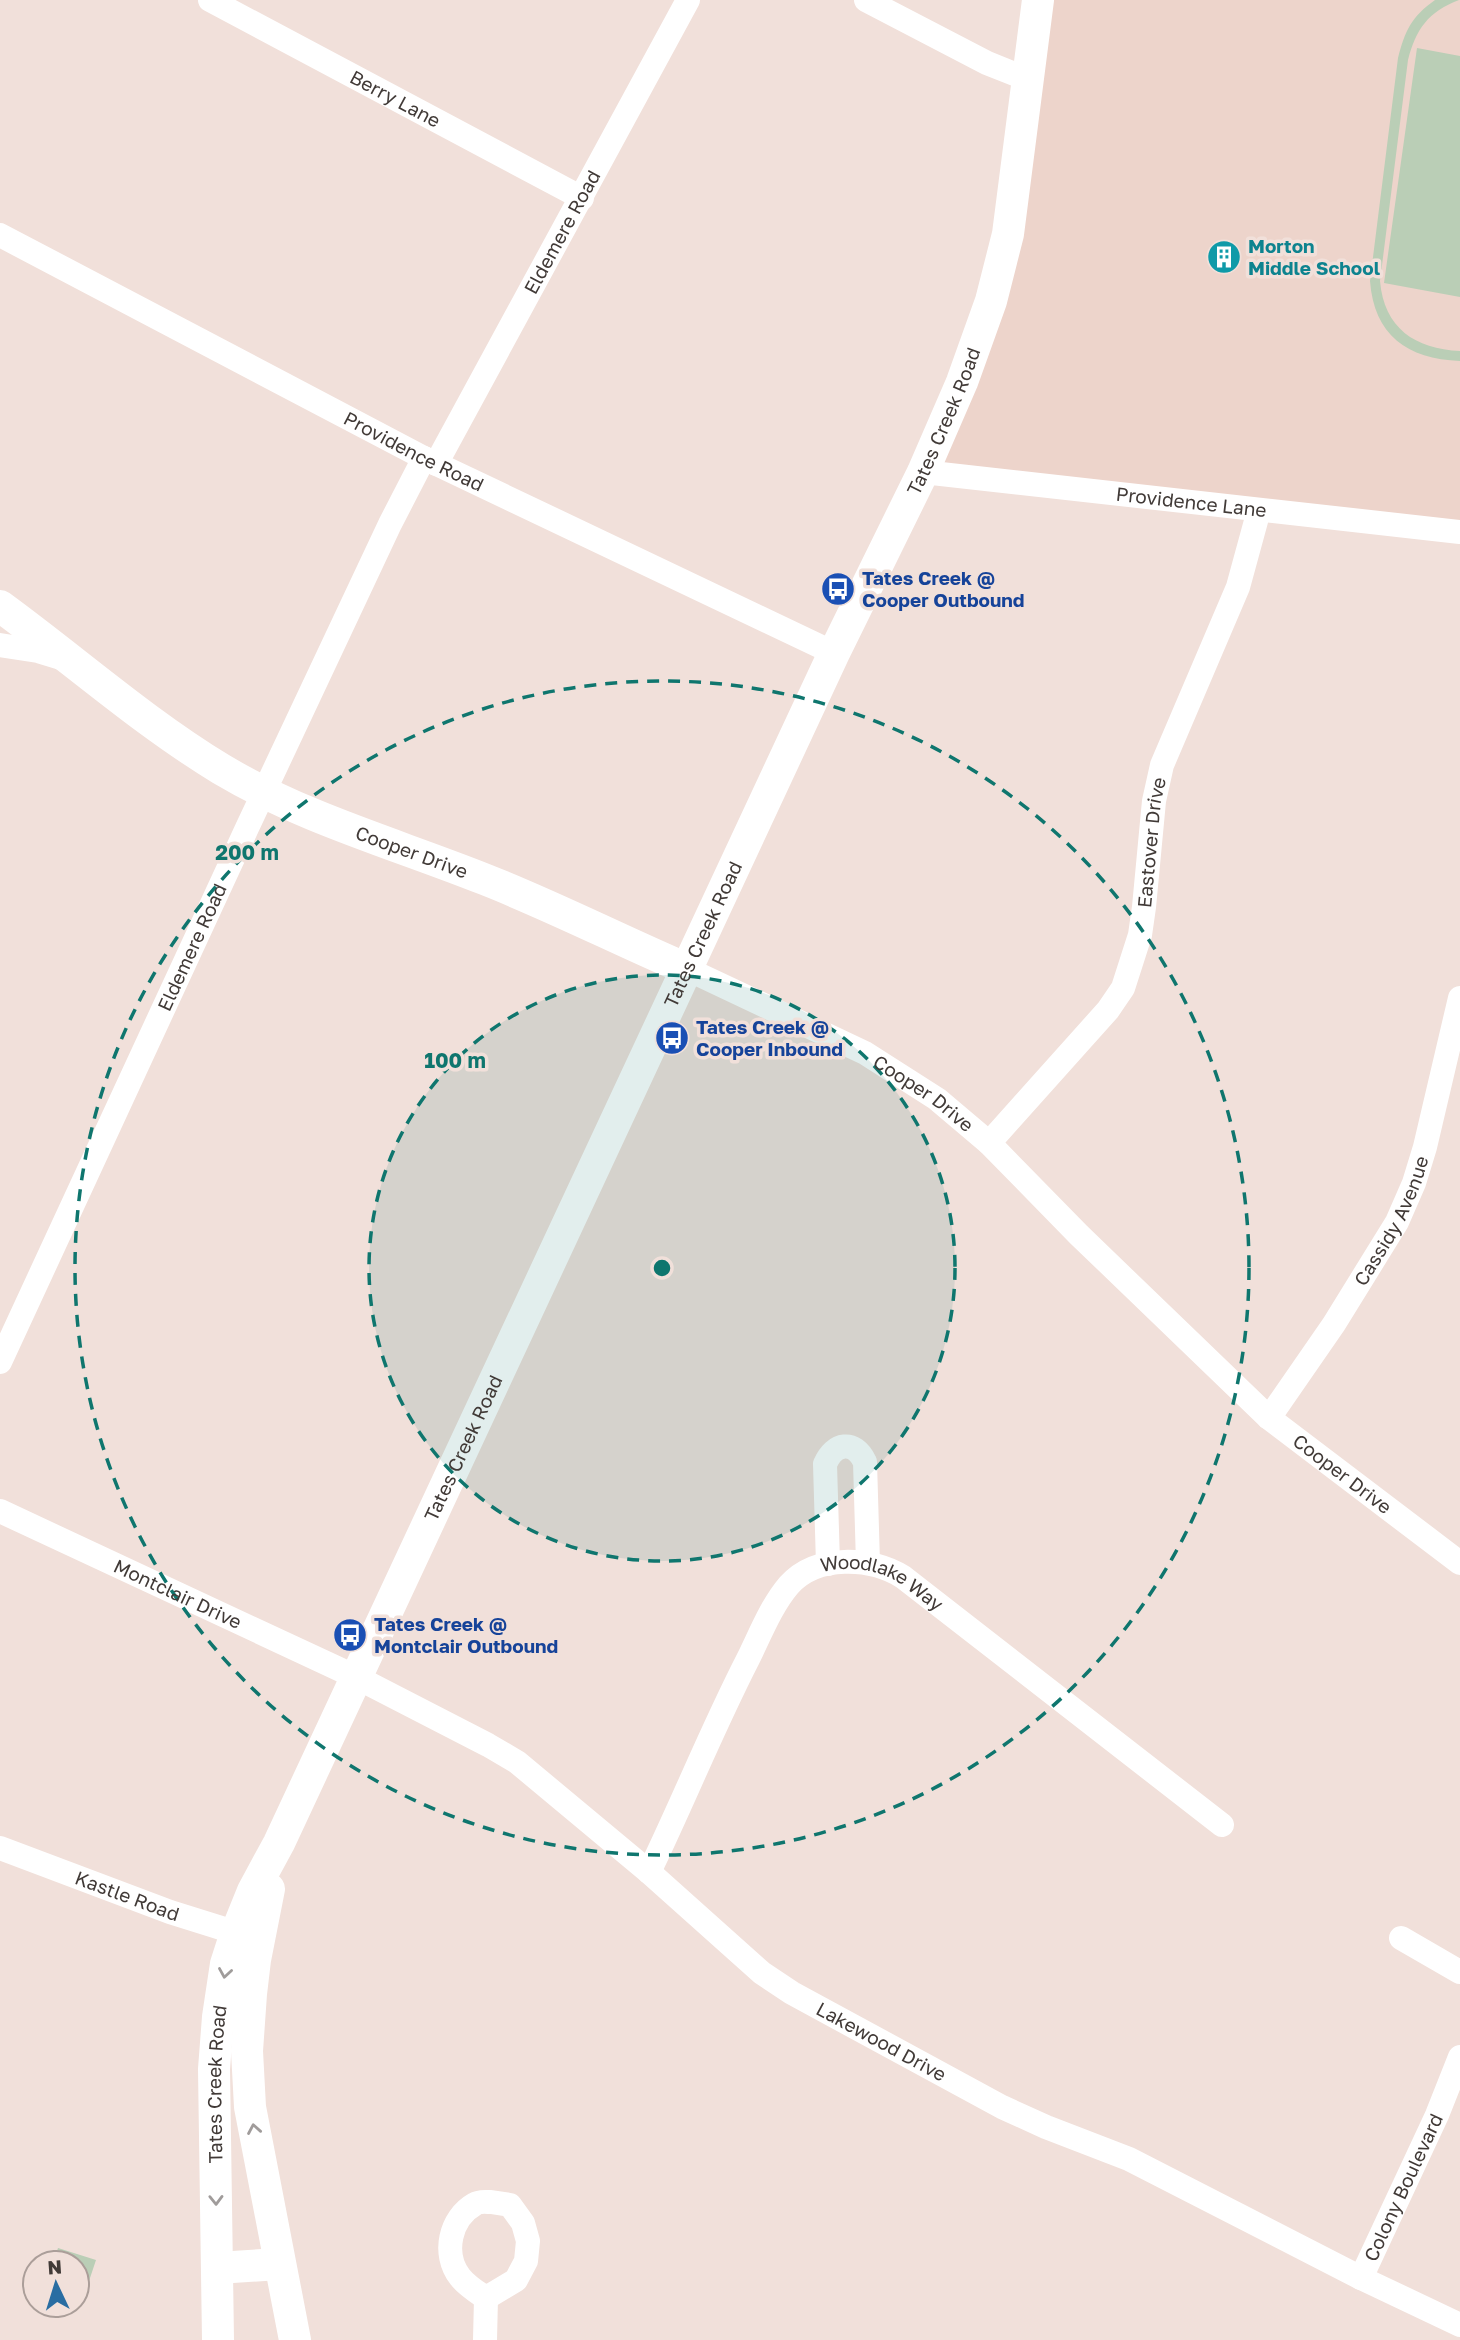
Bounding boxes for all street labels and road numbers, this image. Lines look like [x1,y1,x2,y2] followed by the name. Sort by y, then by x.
[346,65,445,132] street label: Berry Lane
[519,166,605,298] street label: Eldemere Road
[902,344,985,499] street label: Tates Creek Road
[340,406,488,496] street label: Providence Road
[1115,482,1268,521] street label: Providence Lane
[1132,775,1170,909] street label: Eastover Drive
[353,820,471,883] street label: Cooper Drive
[658,857,746,1011] street label: Tates Creek Road
[152,880,231,1014] street label: Eldemere Road
[869,1050,979,1136] street label: Cooper Drive
[1349,1153,1433,1290] street label: Cassidy Avenue
[419,1371,507,1525] street label: Tates Creek Road
[1289,1429,1397,1518] street label: Cooper Drive
[818,1550,949,1615] street label: Woodlake Way
[110,1554,245,1633] street label: Montclair Drive
[72,1865,182,1925] street label: Kastle Road
[813,1996,951,2086] street label: Lakewood Drive
[202,2003,231,2163] street label: Tates Creek Road
[1359,2110,1447,2265] street label: Colony Boulevard

